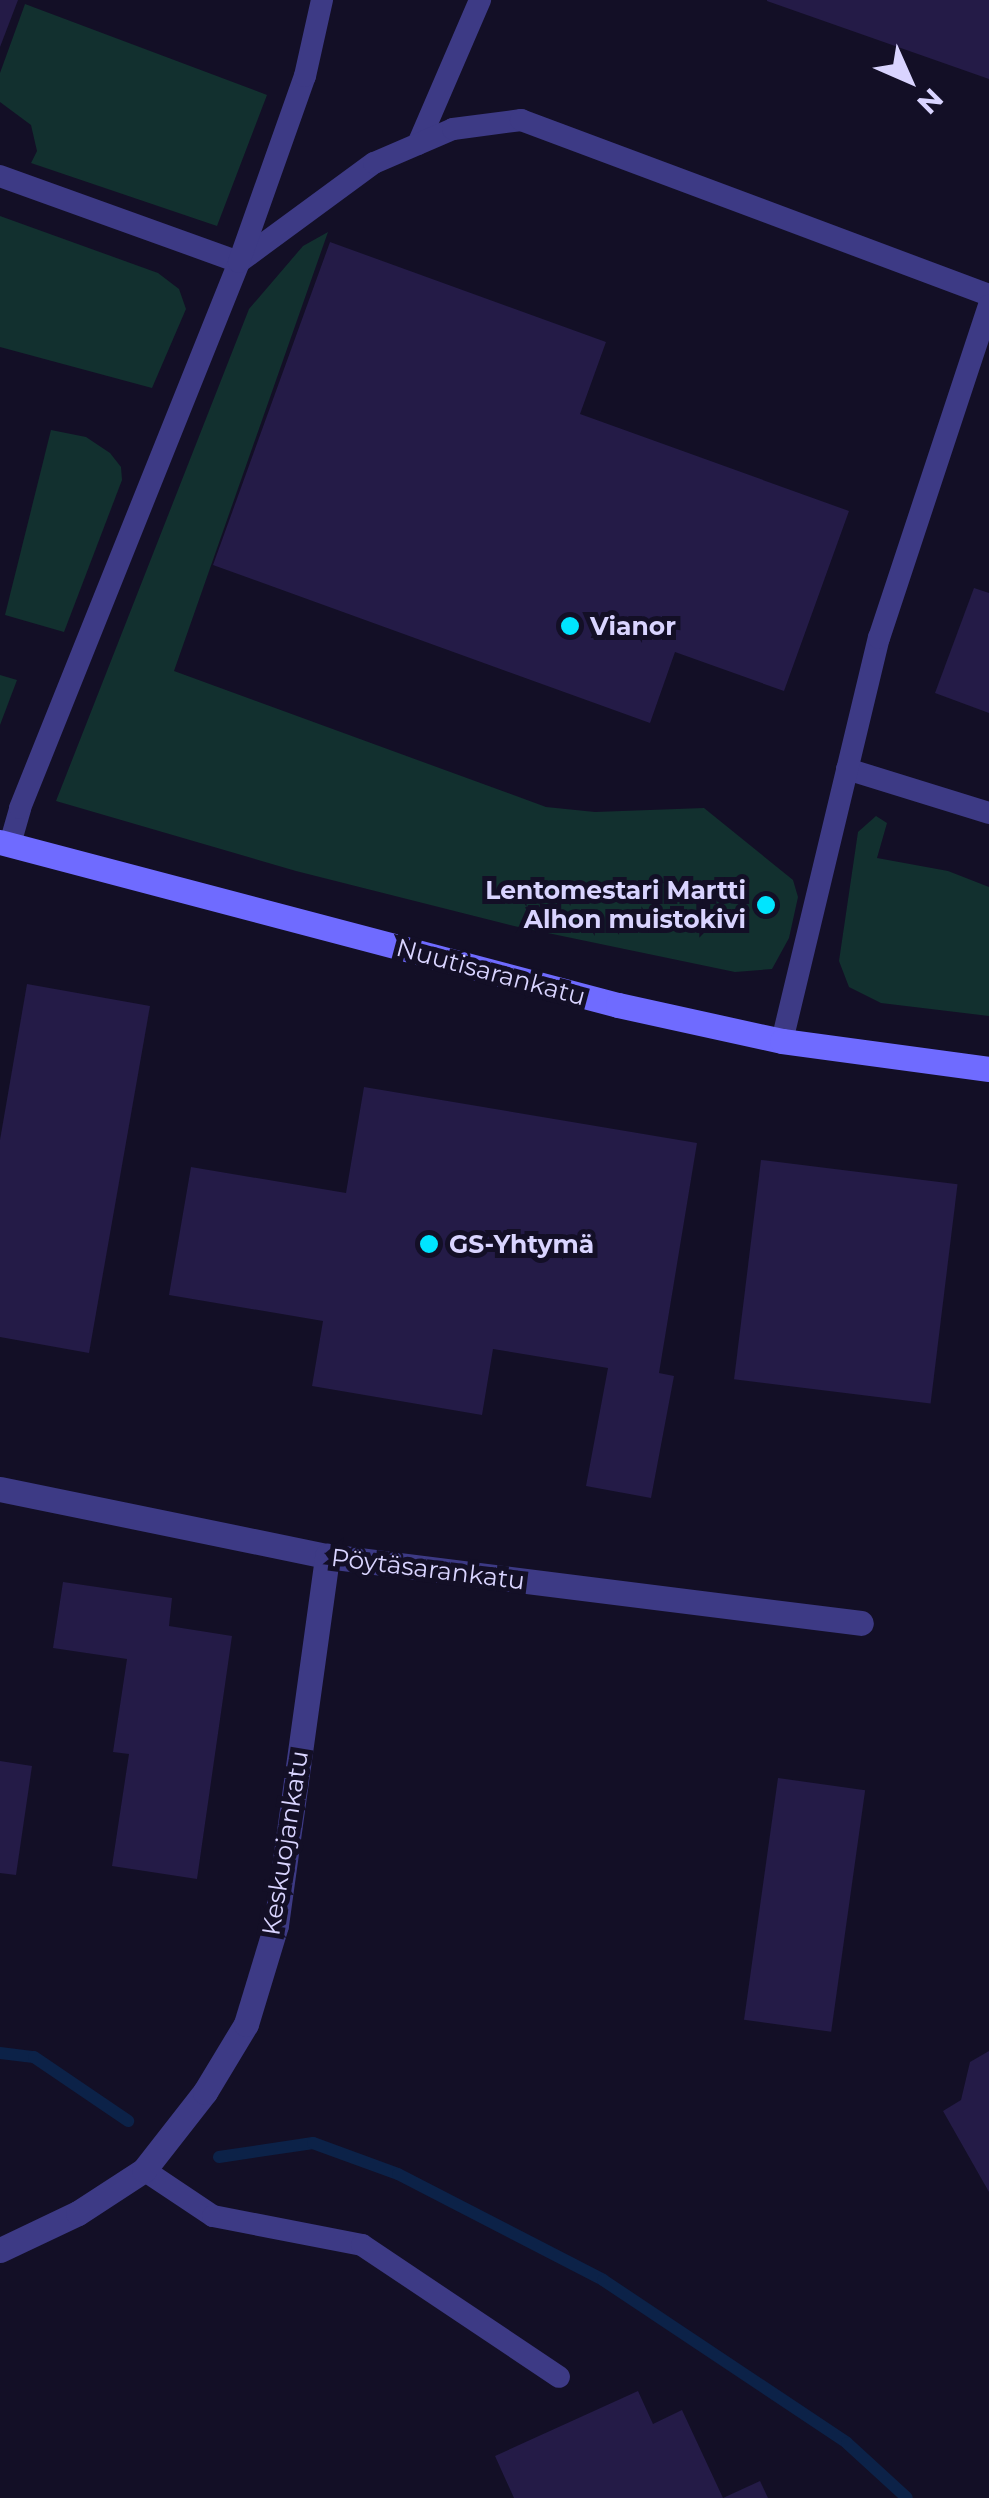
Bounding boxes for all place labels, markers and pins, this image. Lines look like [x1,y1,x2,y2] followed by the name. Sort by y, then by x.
[590,611,676,641] place label: Vianor
[559,615,581,637] marker: Vianor
[485,876,746,935] place label: Lentomestari Martti Alhon muistokivi
[755,894,777,916] marker: Lentomestari Martti Alhon muistokivi
[449,1229,594,1259] place label: GS-Yhtymä
[418,1233,440,1255] marker: GS-Yhtymä

